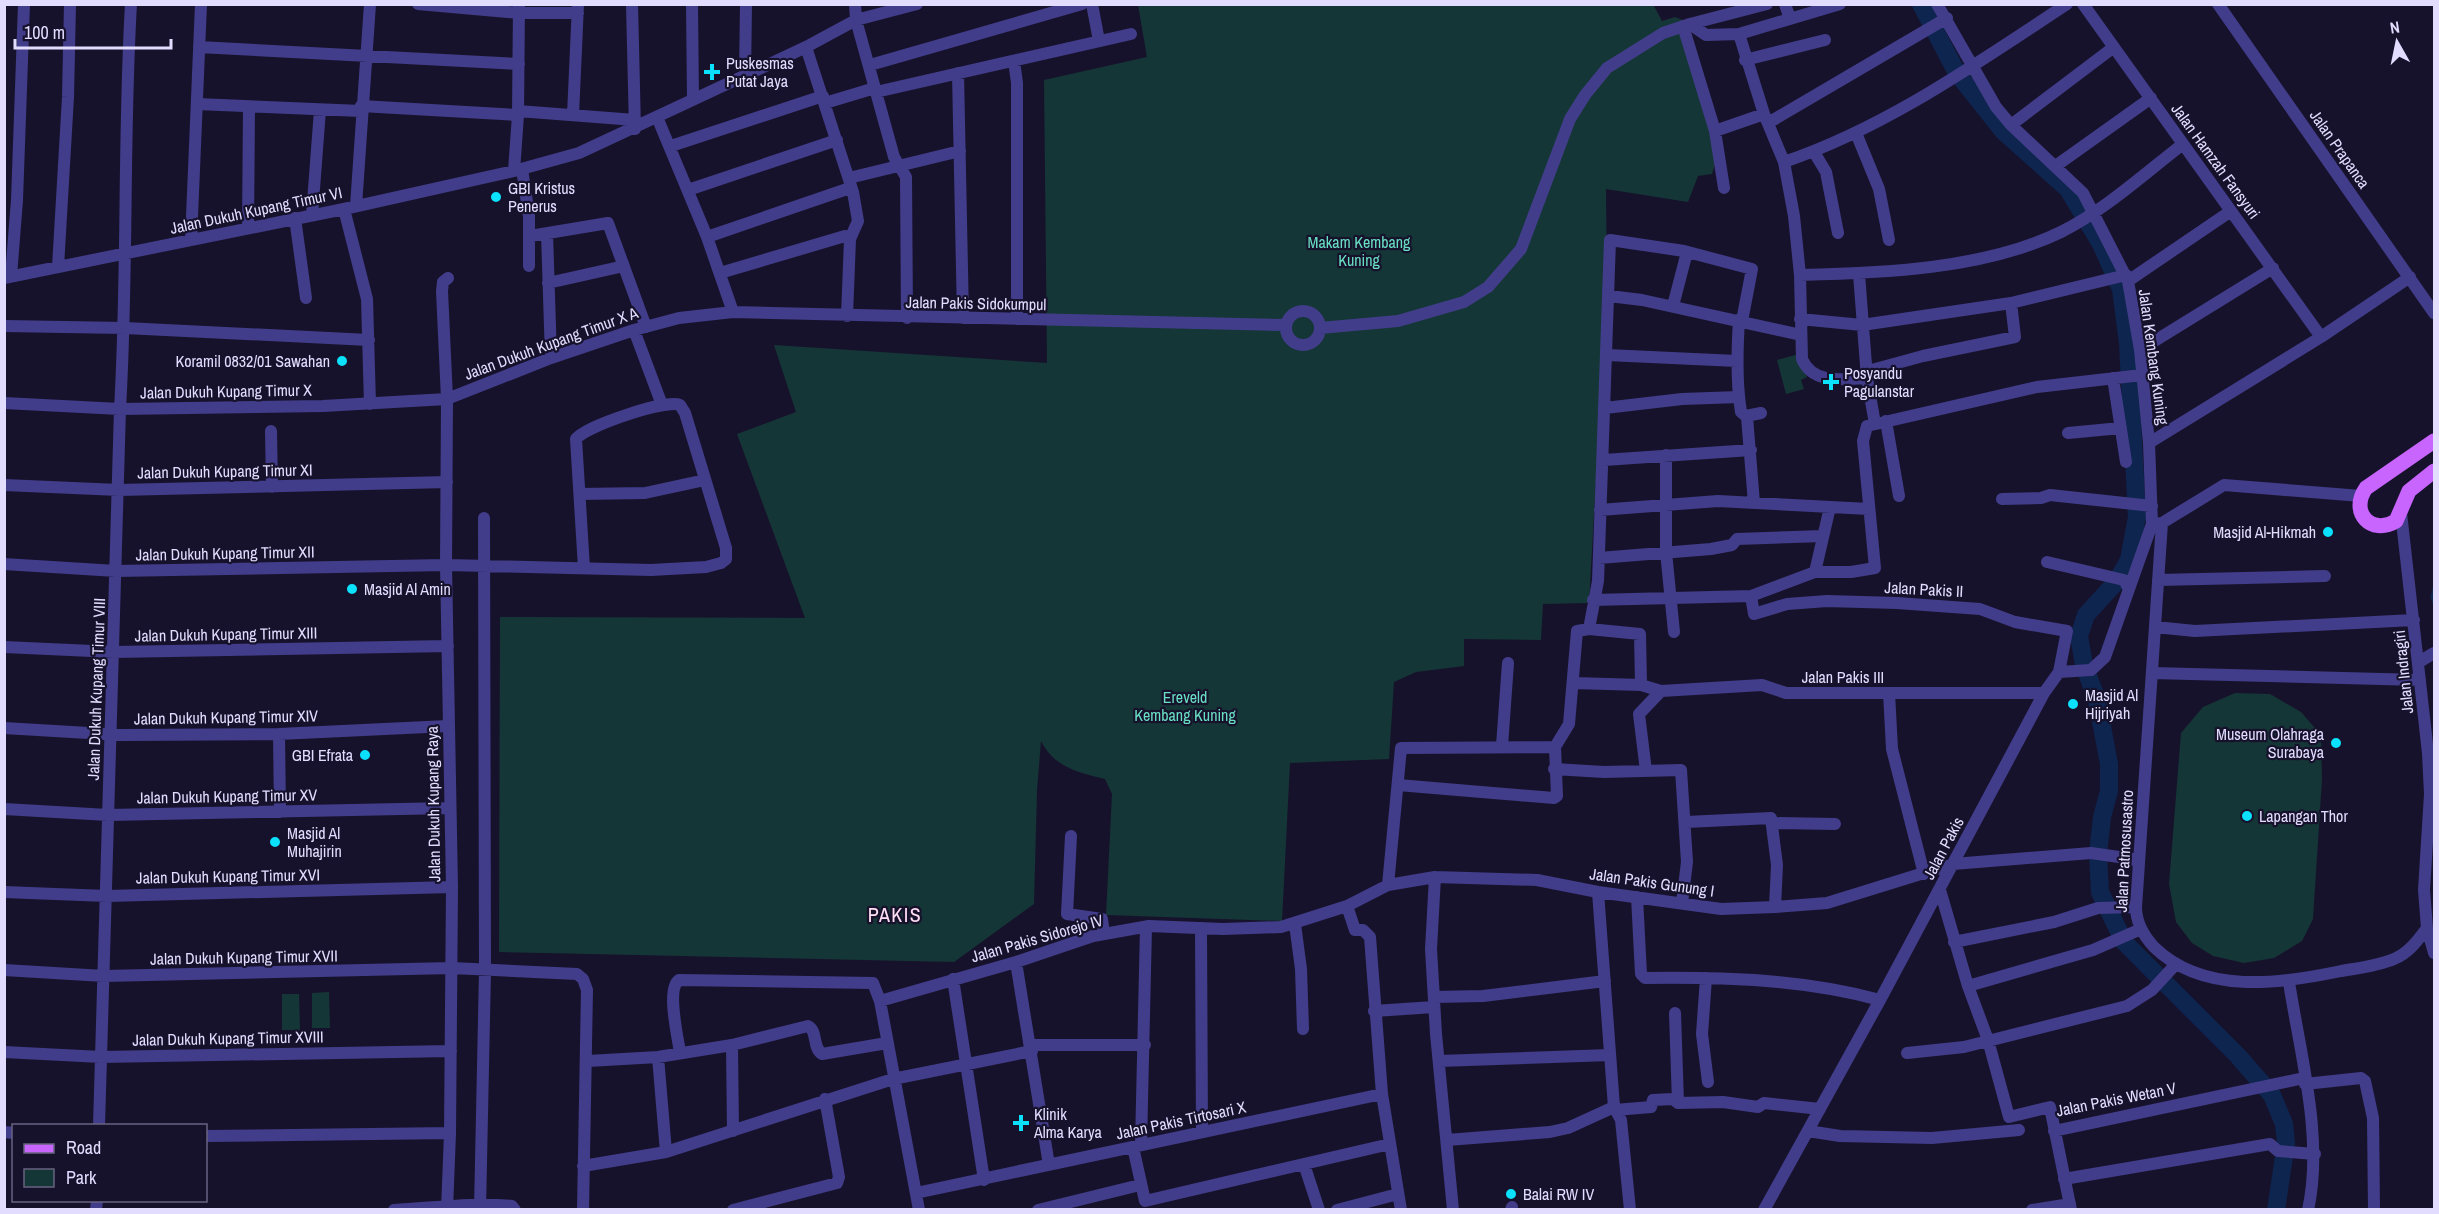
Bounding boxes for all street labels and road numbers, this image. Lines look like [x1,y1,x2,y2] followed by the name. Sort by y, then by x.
[2167,99,2265,223] street label: Jalan Hamzah Fansyuri
[2305,105,2376,193] street label: Jalan Prapanca
[168,181,344,239] street label: Jalan Dukuh Kupang Timur VI
[2134,288,2174,427] street label: Jalan Kembang Kuning
[905,291,1047,315] street label: Jalan Pakis Sidokumpul
[461,301,641,385] street label: Jalan Dukuh Kupang Timur X A
[140,379,312,403] street label: Jalan Dukuh Kupang Timur X
[137,458,313,484] street label: Jalan Dukuh Kupang Timur XI
[135,540,315,566] street label: Jalan Dukuh Kupang Timur XII
[1884,576,1964,602] street label: Jalan Pakis II
[82,597,110,781] street label: Jalan Dukuh Kupang Timur VIII
[135,621,317,647] street label: Jalan Dukuh Kupang Timur XIII
[2388,629,2418,715] street label: Jalan Indragiri
[1802,666,1884,688] street label: Jalan Pakis III
[134,704,318,730] street label: Jalan Dukuh Kupang Timur XIV
[421,725,445,882] street label: Jalan Dukuh Kupang Raya
[137,783,318,809] street label: Jalan Dukuh Kupang Timur XV
[2110,789,2138,913] street label: Jalan Patmosusastro
[1917,813,1969,883] street label: Jalan Pakis
[1588,862,1716,902] street label: Jalan Pakis Gunung I
[136,863,320,889] street label: Jalan Dukuh Kupang Timur XVI
[968,909,1106,967] street label: Jalan Pakis Sidorejo IV
[150,944,338,970] street label: Jalan Dukuh Kupang Timur XVII
[132,1025,324,1051] street label: Jalan Dukuh Kupang Timur XVIII
[2054,1077,2178,1121] street label: Jalan Pakis Wetan V
[1114,1095,1248,1145] street label: Jalan Pakis Tirtosari X

